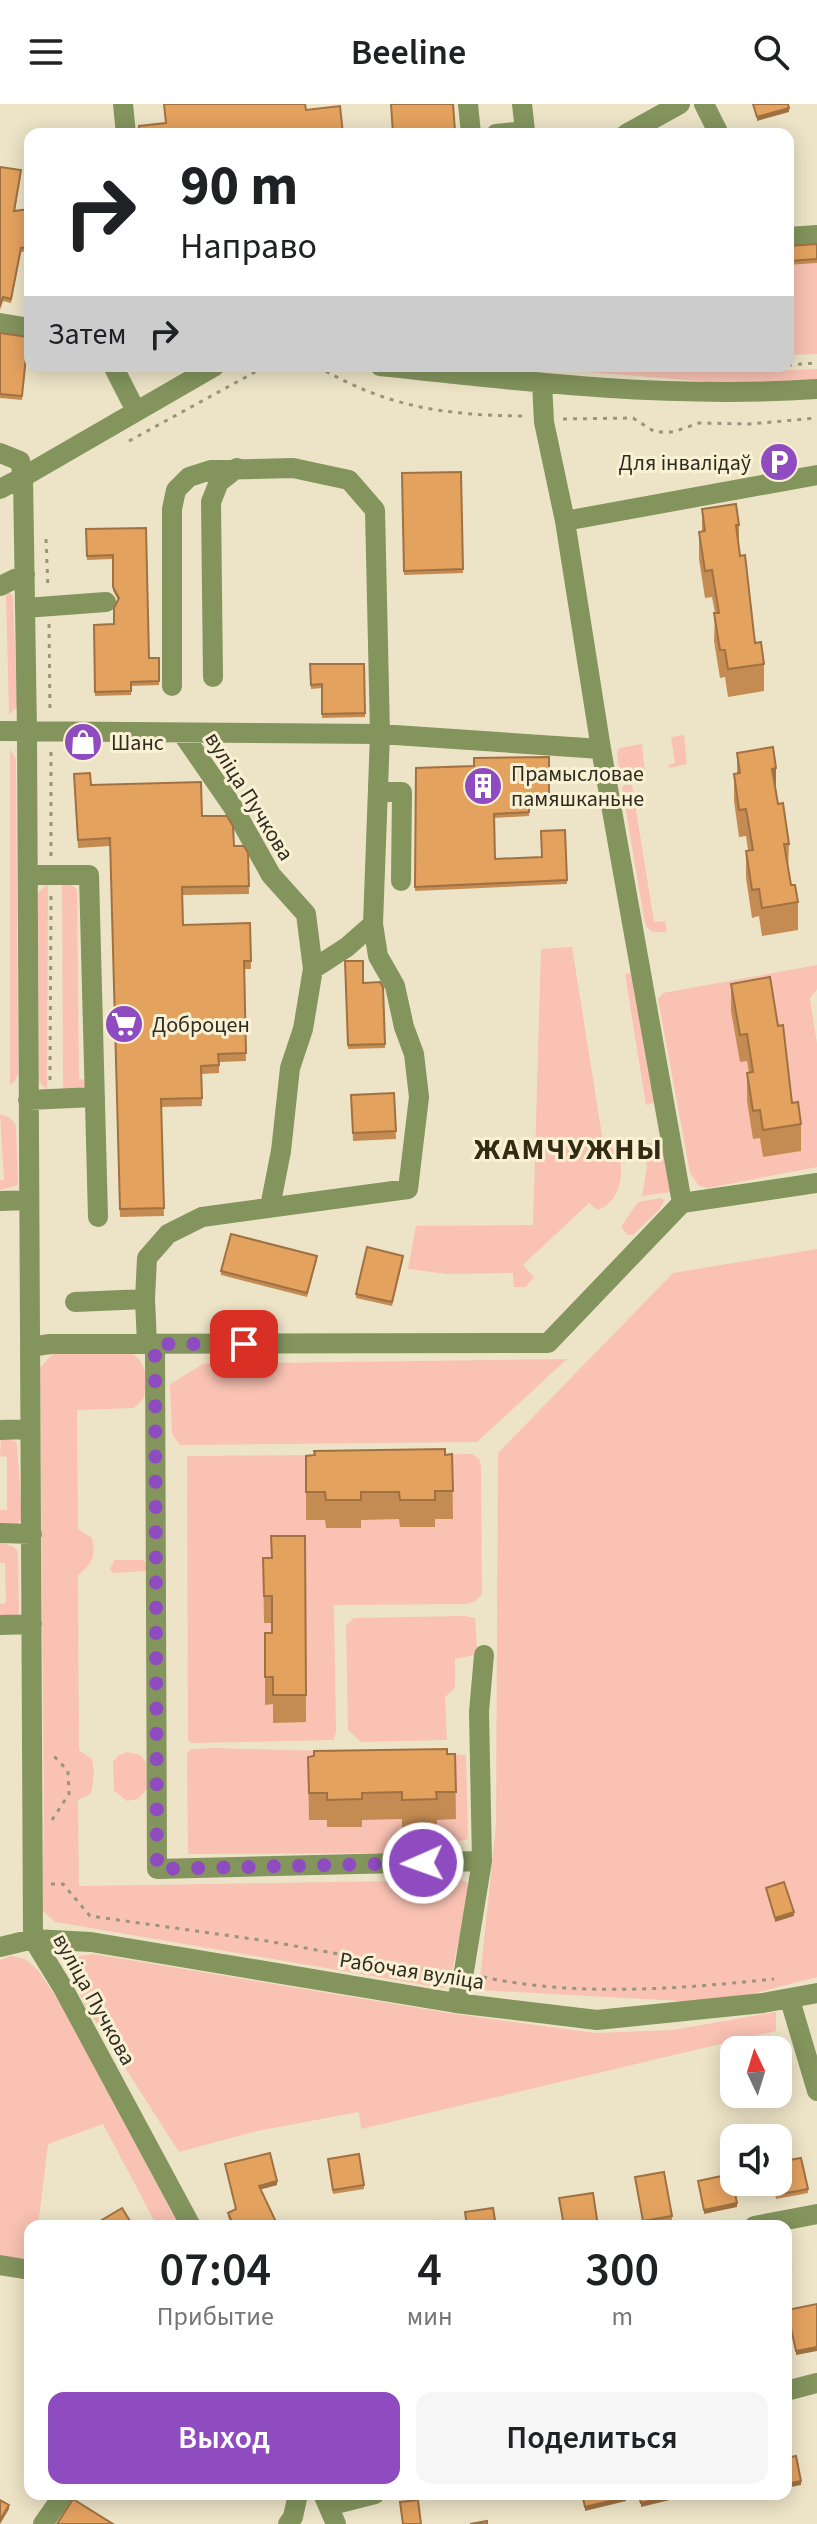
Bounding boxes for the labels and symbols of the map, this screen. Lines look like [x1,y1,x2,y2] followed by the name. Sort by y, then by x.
[758,441,800,483] parking icon: Для інвалідаў
[618,447,752,479] place label: Для інвалідаў
[62,721,104,763] shop icon: Шанс
[197,726,302,867] street label: вуліца Пучкова
[111,727,164,759] place label: Шанс
[511,758,644,815] place label: Прамысловае памяшканьне
[462,765,504,807] building icon: Прамысловае памяшканьне
[103,1003,145,1045] supermarket icon: Доброцен
[152,1009,250,1041] place label: Доброцен
[474,1128,664,1171] district label: ЖАМЧУЖНЫ
[210,1310,278,1378] pin
[381,1821,465,1905] position arrow
[45,1928,144,2071] street label: вуліца Пучкова
[337,1944,487,1998] street label: Рабочая вуліца
[720,2036,792,2108] north arrow

